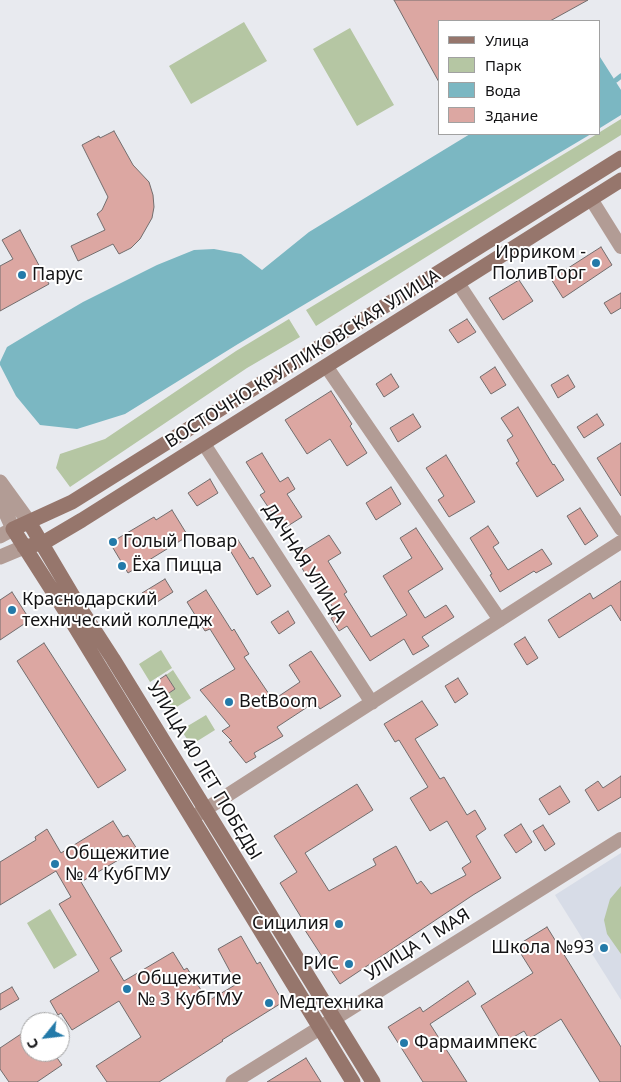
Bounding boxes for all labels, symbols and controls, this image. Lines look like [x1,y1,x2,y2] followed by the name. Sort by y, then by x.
[438,20,601,135] legend
[485,30,529,50] text: Улица
[485,55,521,75] text: Парк
[485,80,521,100] text: Вода
[485,105,538,125] text: Здание
[492,242,586,284] place label: Ирриком - ПоливТорг
[590,257,602,269] marker: Ирриком - ПоливТорг
[32,264,83,286] place label: Парус
[162,265,444,453] street label: ВОСТОЧНО-КРУГЛИКОВСКАЯ УЛИЦА
[16,269,28,281] marker: Парус
[258,500,350,626] street label: ДАЧНАЯ УЛИЦА
[123,531,237,553] place label: Голый Повар
[107,536,119,548] marker: Голый Повар
[132,555,222,577] place label: Ёха Пицца
[116,560,128,572] marker: Ёха Пицца
[22,589,213,632] place label: Краснодарский технический колледж
[6,604,18,616] marker: Краснодарский технический колледж
[142,678,266,864] street label: УЛИЦА 40 ЛЕТ ПОБЕДЫ
[239,691,318,713] place label: BetBoom
[223,696,235,708] marker: BetBoom
[65,843,171,886] place label: Общежитие № 4 КубГМУ
[49,858,61,870] marker: Общежитие № 4 КубГМУ
[362,904,474,986] street label: УЛИЦА 1 МАЯ
[252,913,329,935] place label: Сицилия
[333,918,345,930] marker: Сицилия
[491,937,594,959] place label: Школа №93
[598,942,610,954] marker: Школа №93
[303,953,339,975] place label: РИС
[343,958,355,970] marker: РИС
[137,968,243,1011] place label: Общежитие № 3 КубГМУ
[121,983,133,995] marker: Общежитие № 3 КубГМУ
[279,992,384,1014] place label: Медтехника
[263,997,275,1009] marker: Медтехника
[20,1012,70,1062] north arrow
[414,1032,537,1054] place label: Фармаимпекс
[22,1035,43,1053] text: С
[398,1037,410,1049] marker: Фармаимпекс

